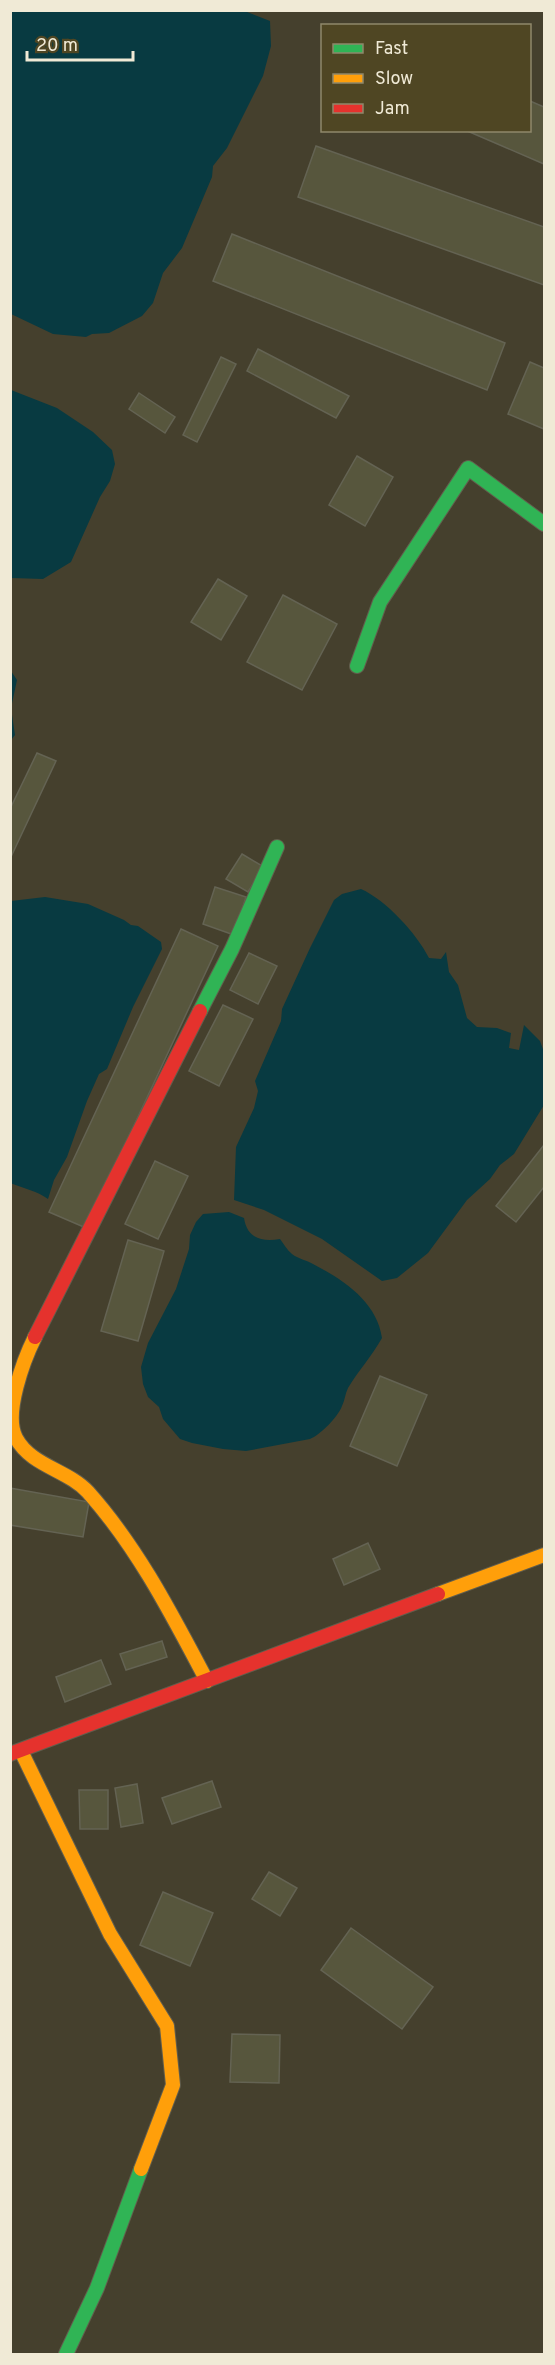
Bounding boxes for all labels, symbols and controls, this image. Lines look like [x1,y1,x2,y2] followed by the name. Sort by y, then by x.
[27,24,134,62] scale bar
[321,24,531,132] legend
[36,35,78,58] text: 20 m
[375,38,408,61] text: Fast
[375,68,413,91] text: Slow
[375,98,410,121] text: Jam

